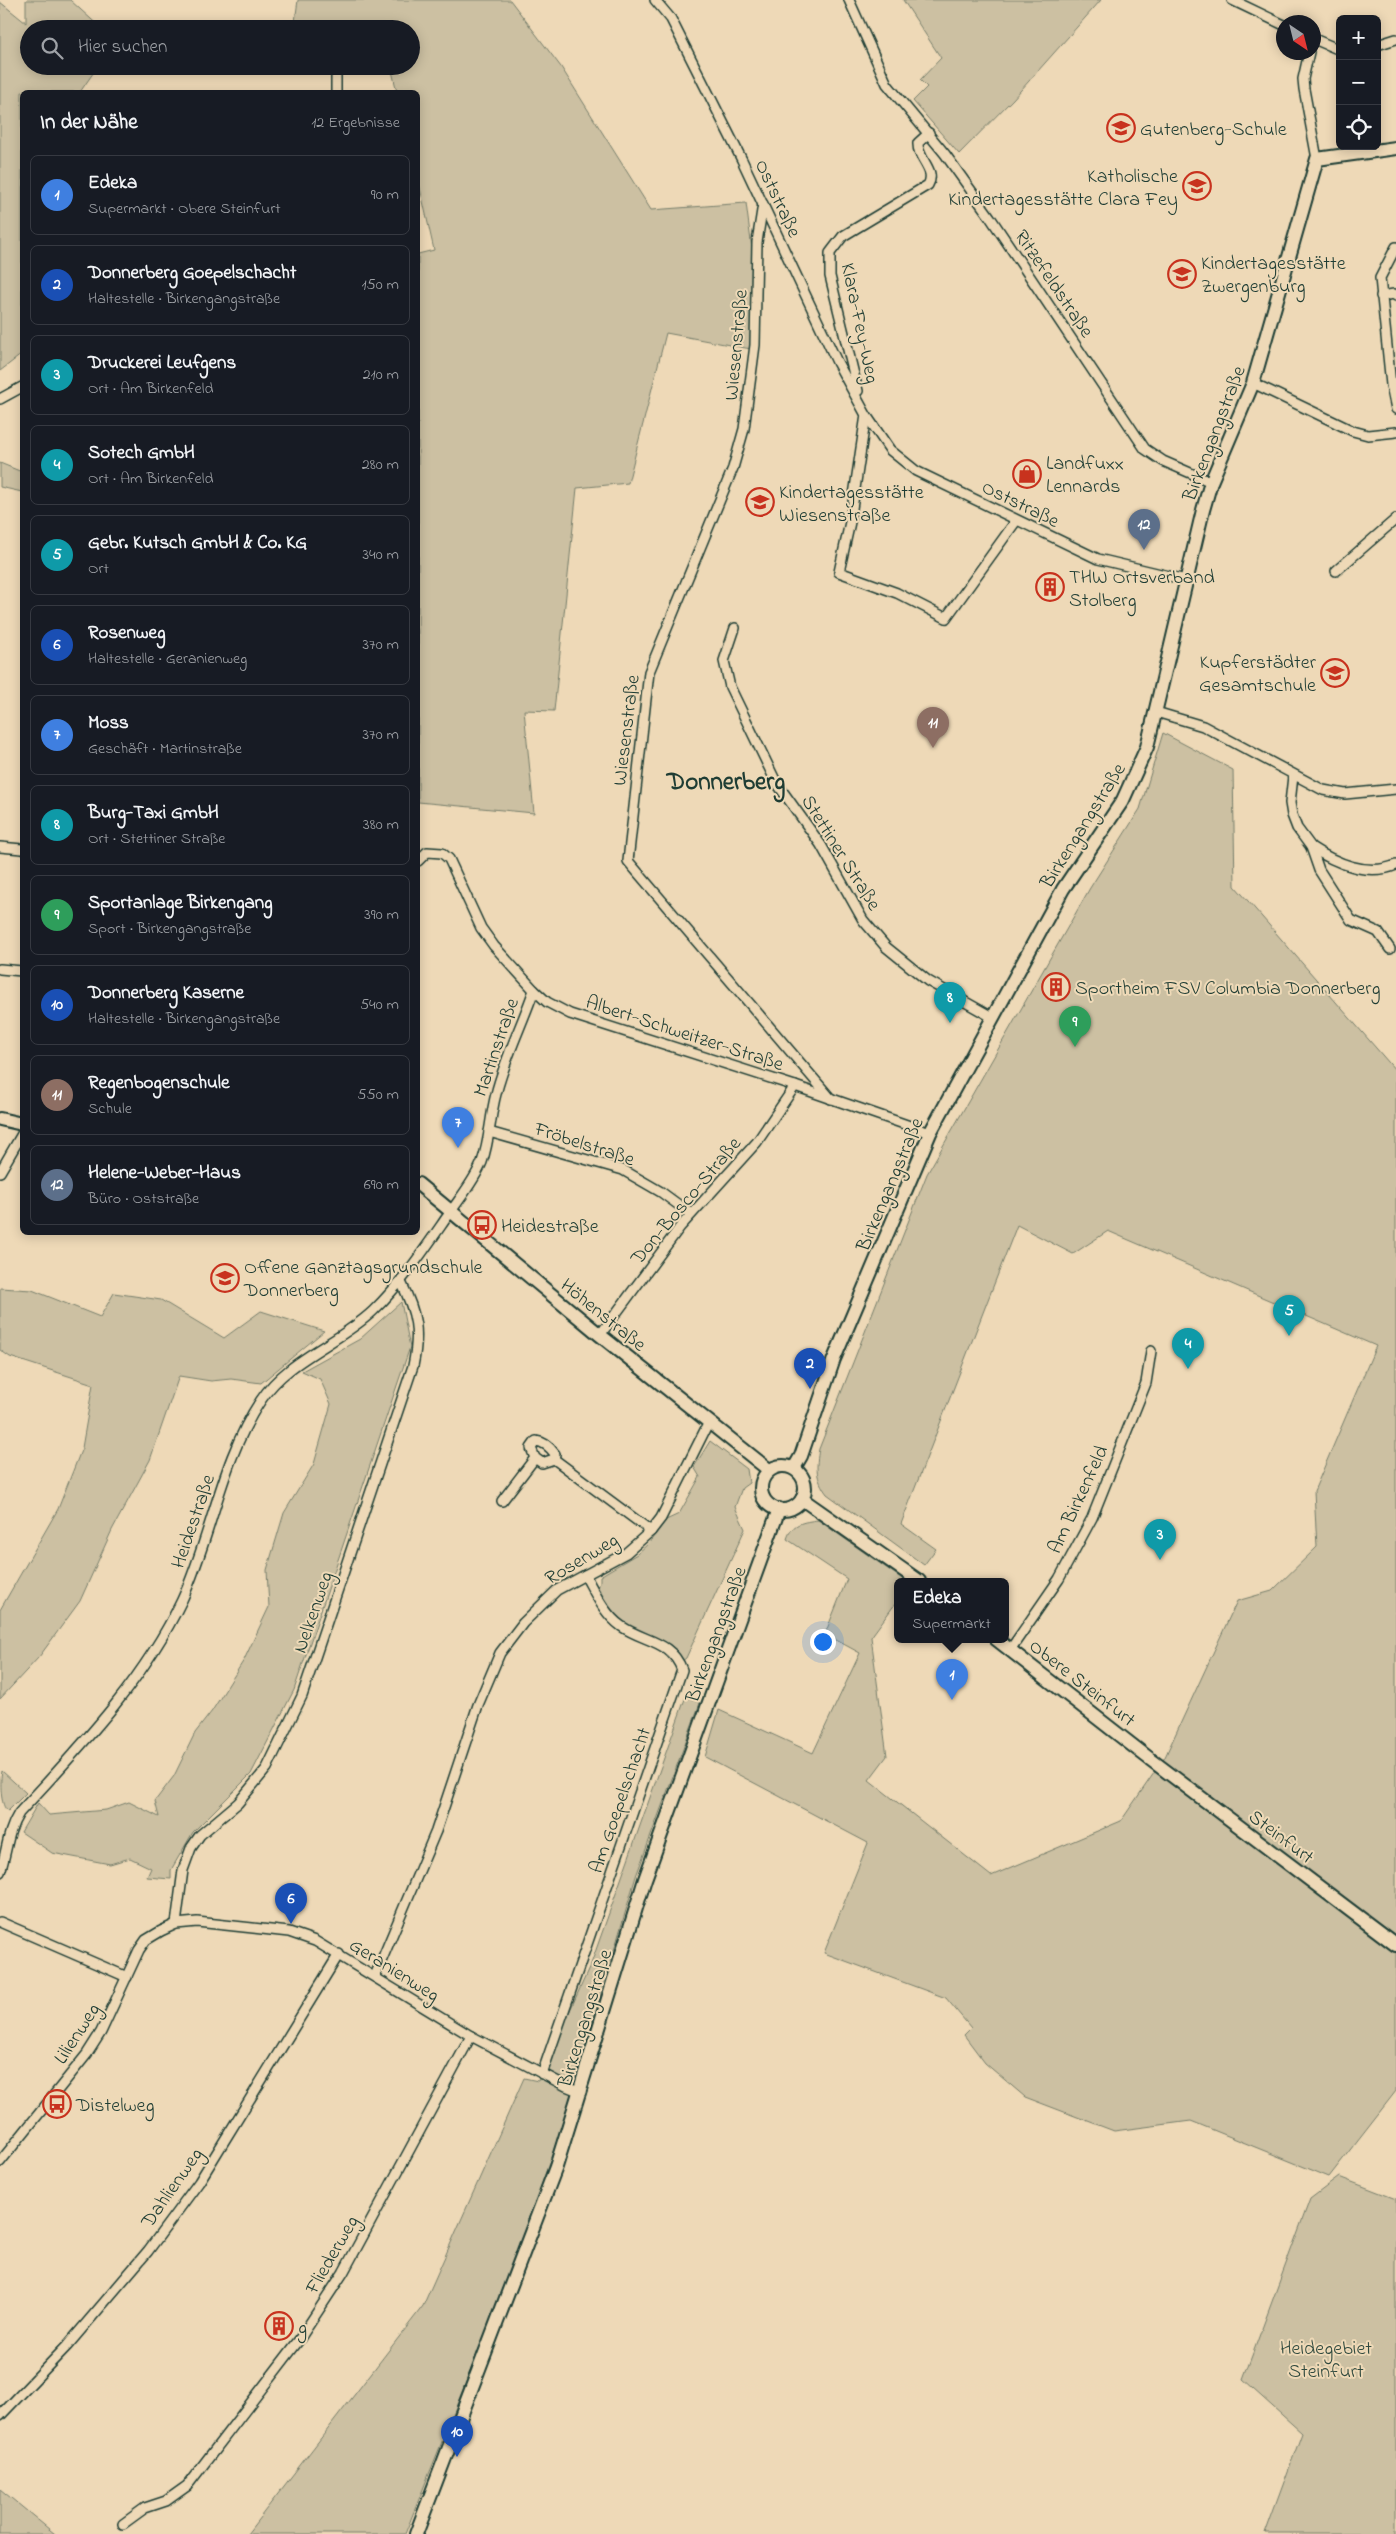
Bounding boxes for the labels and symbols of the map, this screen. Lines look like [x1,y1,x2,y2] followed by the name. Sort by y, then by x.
[1276,15,1321,60] north arrow
[1106,113,1136,143] school or university icon: Gutenberg-Schule
[1140,116,1287,146] place label: Gutenberg-Schule
[746,155,808,243] street label: Oststraße
[948,163,1178,216] place label: Katholische Kindertagesstätte Clara Fey
[1182,171,1212,201] school or university icon: Katholische Kindertagesstätte Clara Fey
[1006,225,1100,344] street label: Ritzefeldstraße
[1201,250,1346,303] place label: Kindertagesstätte Zwergenburg
[1167,259,1197,289] school or university icon: Kindertagesstätte Zwergenburg
[831,261,885,387] street label: Klara-Fey-Weg
[718,288,757,402] street label: Wiesenstraße
[1176,362,1255,507] street label: Birkengangstraße
[1046,450,1124,502] place label: Landfuxx Lennards
[1012,459,1042,489] shop icon: Landfuxx Lennards
[976,474,1064,537] street label: Oststraße
[779,479,924,531] place label: Kindertagesstätte Wiesenstraße
[745,487,775,517] school or university icon: Kindertagesstätte Wiesenstraße
[1128,509,1160,550] pin: 12
[1069,564,1215,617] place label: THW Ortsverband Stolberg
[1035,572,1065,602] building icon: THW Ortsverband Stolberg
[1199,649,1317,701] place label: Kupferstädter Gesamtschule
[1320,658,1350,688] school or university icon: Kupferstädter Gesamtschule
[606,673,649,787] street label: Wiesenstraße
[917,707,949,748] pin: 11
[1033,758,1135,896] street label: Birkengangstraße
[666,765,785,803] district label: Donnerberg
[793,790,887,917] street label: Stettiner Straße
[1041,972,1071,1002] building icon: Sportheim FSV Columbia Donnerberg
[1075,975,1381,1005] place label: Sportheim FSV Columbia Donnerberg
[934,982,966,1023] pin: 8
[582,989,787,1080] street label: Albert-Schweitzer-Straße
[467,995,528,1101] street label: Martinstraße
[1059,1006,1091,1047] pin: 9
[442,1107,474,1148] pin: 7
[850,1114,933,1258] street label: Birkengangstraße
[530,1115,638,1175] street label: Fröbelstraße
[624,1131,749,1273] street label: Don-Bosco-Straße
[467,1210,497,1240] bus stop icon: Heidestraße
[501,1213,599,1242] place label: Heidestraße
[243,1254,483,1307] place label: Offene Ganztagsgrundschule Donnerberg
[210,1263,240,1293] school or university icon: Offene Ganztagsgrundschule Donnerberg
[553,1272,652,1360] street label: Höhenstraße
[1273,1295,1305,1336] pin: 5
[1172,1328,1204,1369] pin: 4
[794,1348,826,1389] pin: 2
[1042,1441,1117,1559] street label: Am Birkenfeld
[165,1471,224,1573] street label: Heidestraße
[1144,1519,1176,1560] pin: 3
[540,1527,625,1594] street label: Rosenweg
[679,1563,756,1708] street label: Birkengangstraße
[287,1568,343,1658] street label: Nelkenweg
[810,1629,836,1655] your location
[1022,1633,1141,1735] street label: Obere Steinfurt
[936,1659,968,1700] pin: 1
[583,1724,660,1878] street label: Am Goepelschacht
[1242,1804,1320,1872] street label: Steinfurt
[275,1883,307,1924] pin: 6
[342,1932,445,2011] street label: Geranienweg
[551,1946,622,2093] street label: Birkengangstraße
[47,1998,110,2071] street label: Lilienweg
[42,2089,72,2119] bus stop icon: Distelweg
[75,2092,155,2122] place label: Distelweg
[134,2143,212,2236] street label: Dahlienweg
[299,2211,368,2301] street label: Fliederweg
[264,2311,294,2341] building icon: g
[297,2314,307,2344] place label: g
[1280,2335,1372,2387] park label: Heidegebiet Steinfurt
[441,2416,473,2457] pin: 10

